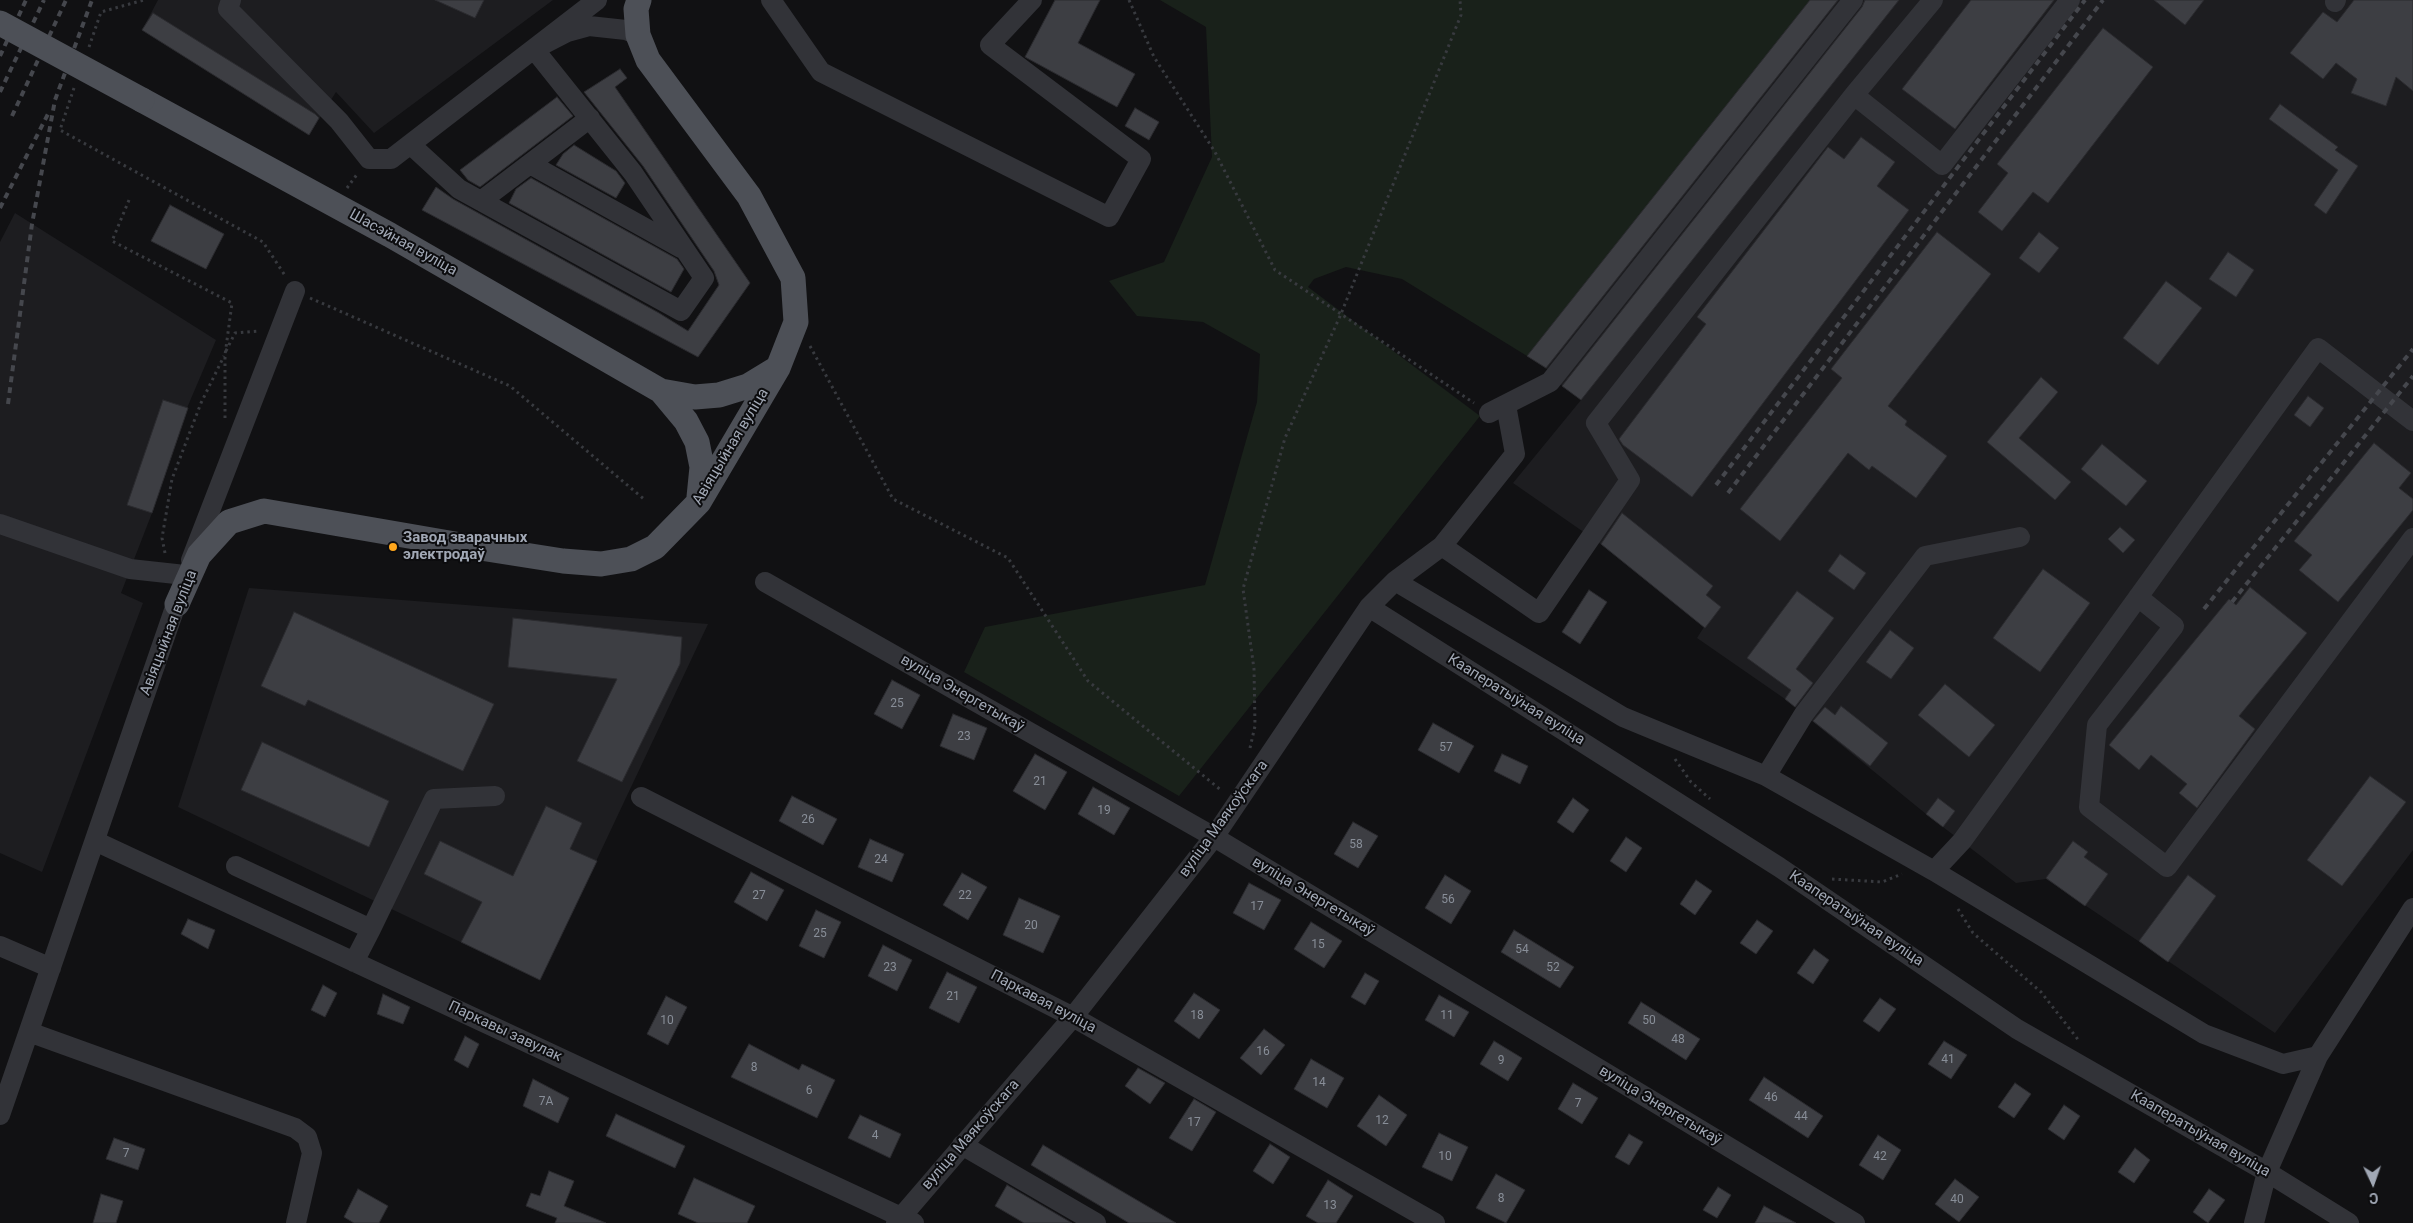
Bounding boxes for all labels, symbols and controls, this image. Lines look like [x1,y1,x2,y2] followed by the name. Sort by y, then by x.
[346,206,460,280] street label: Шасэйная вуліца
[689,385,773,509] street label: Авіяцыйная вуліца
[403,529,527,564] place label: Завод зварачных электродаў
[387,541,399,553] marker: Завод зварачных электродаў
[137,568,201,698] street label: Авіяцыйная вуліца
[1444,650,1588,750] street label: Кааператыўная вуліца
[897,651,1027,737] street label: вуліца Энергетыкаў
[890,697,904,711] house number: 25
[957,730,971,744] house number: 23
[1439,741,1453,755] house number: 57
[1176,757,1272,881] street label: вуліца Маякоўскага
[1033,775,1047,789] house number: 21
[1097,804,1111,818] house number: 19
[801,813,815,827] house number: 26
[1349,838,1363,852] house number: 58
[874,853,888,867] house number: 24
[1249,853,1377,941] street label: вуліца Энергетыкаў
[1785,867,1927,971] street label: Кааператыўная вуліца
[752,889,766,903] house number: 27
[958,889,972,903] house number: 22
[1441,893,1455,907] house number: 56
[1250,900,1264,914] house number: 17
[1024,919,1038,933] house number: 20
[813,927,827,941] house number: 25
[1311,938,1325,952] house number: 15
[1515,943,1529,957] house number: 54
[883,961,897,975] house number: 23
[1546,961,1560,975] house number: 52
[987,967,1099,1037] street label: Паркавая вуліца
[946,990,960,1004] house number: 21
[445,998,565,1066] street label: Паркавы завулак
[1190,1009,1204,1023] house number: 18
[1440,1009,1454,1023] house number: 11
[660,1014,674,1028] house number: 10
[1642,1014,1656,1028] house number: 50
[1671,1033,1685,1047] house number: 48
[1256,1045,1270,1059] house number: 16
[1941,1053,1955,1067] house number: 41
[1498,1054,1504,1068] house number: 9
[751,1061,757,1075] house number: 8
[1596,1062,1724,1150] street label: вуліца Энергетыкаў
[918,1076,1024,1194] street label: вуліца Маякоўскага
[1312,1076,1326,1090] house number: 14
[806,1084,812,1098] house number: 6
[2127,1087,2273,1181] street label: Кааператыўная вуліца
[1764,1091,1778,1105] house number: 46
[539,1095,553,1109] house number: 7А
[1575,1097,1581,1111] house number: 7
[1794,1110,1808,1124] house number: 44
[1375,1114,1389,1128] house number: 12
[1187,1116,1201,1130] house number: 17
[872,1129,878,1143] house number: 4
[123,1147,129,1161] house number: 7
[1438,1150,1452,1164] house number: 10
[1873,1150,1887,1164] house number: 42
[2348,1158,2398,1208] north arrow
[2369,1190,2379,1206] text: С
[1498,1192,1504,1206] house number: 8
[1950,1193,1964,1207] house number: 40
[1323,1199,1337,1213] house number: 13

